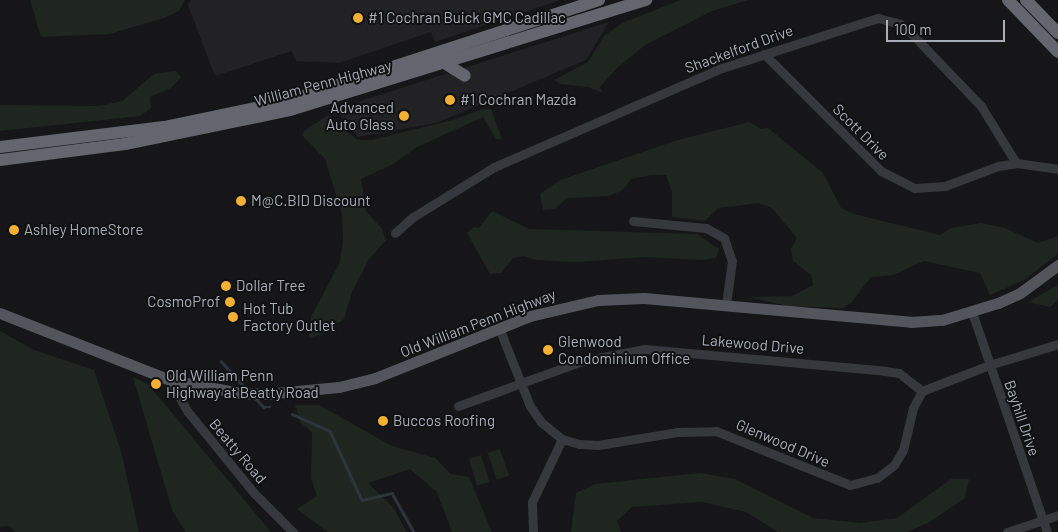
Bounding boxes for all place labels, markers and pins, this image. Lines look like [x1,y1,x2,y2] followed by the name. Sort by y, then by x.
[368,9,566,27] place label: #1 Cochran Buick GMC Cadillac
[352,12,364,24] marker: #1 Cochran Buick GMC Cadillac
[460,91,576,109] place label: #1 Cochran Mazda
[444,94,456,106] marker: #1 Cochran Mazda
[326,98,394,133] place label: Advanced Auto Glass
[398,110,410,122] marker: Advanced Auto Glass
[251,192,371,210] place label: M@C.BID Discount
[235,195,247,207] marker: M@C.BID Discount
[24,221,143,239] place label: Ashley HomeStore
[8,224,20,236] marker: Ashley HomeStore
[236,277,306,295] place label: Dollar Tree
[220,280,232,292] marker: Dollar Tree
[147,293,220,311] place label: CosmoProf
[224,296,236,308] marker: CosmoProf
[243,299,335,334] place label: Hot Tub Factory Outlet
[227,311,239,323] marker: Hot Tub Factory Outlet
[558,332,690,367] place label: Glenwood Condominium Office
[542,344,554,356] marker: Glenwood Condominium Office
[166,366,319,401] place label: Old William Penn Highway at Beatty Road
[150,378,162,390] marker: Old William Penn Highway at Beatty Road
[393,412,495,430] place label: Buccos Roofing
[377,415,389,427] marker: Buccos Roofing

